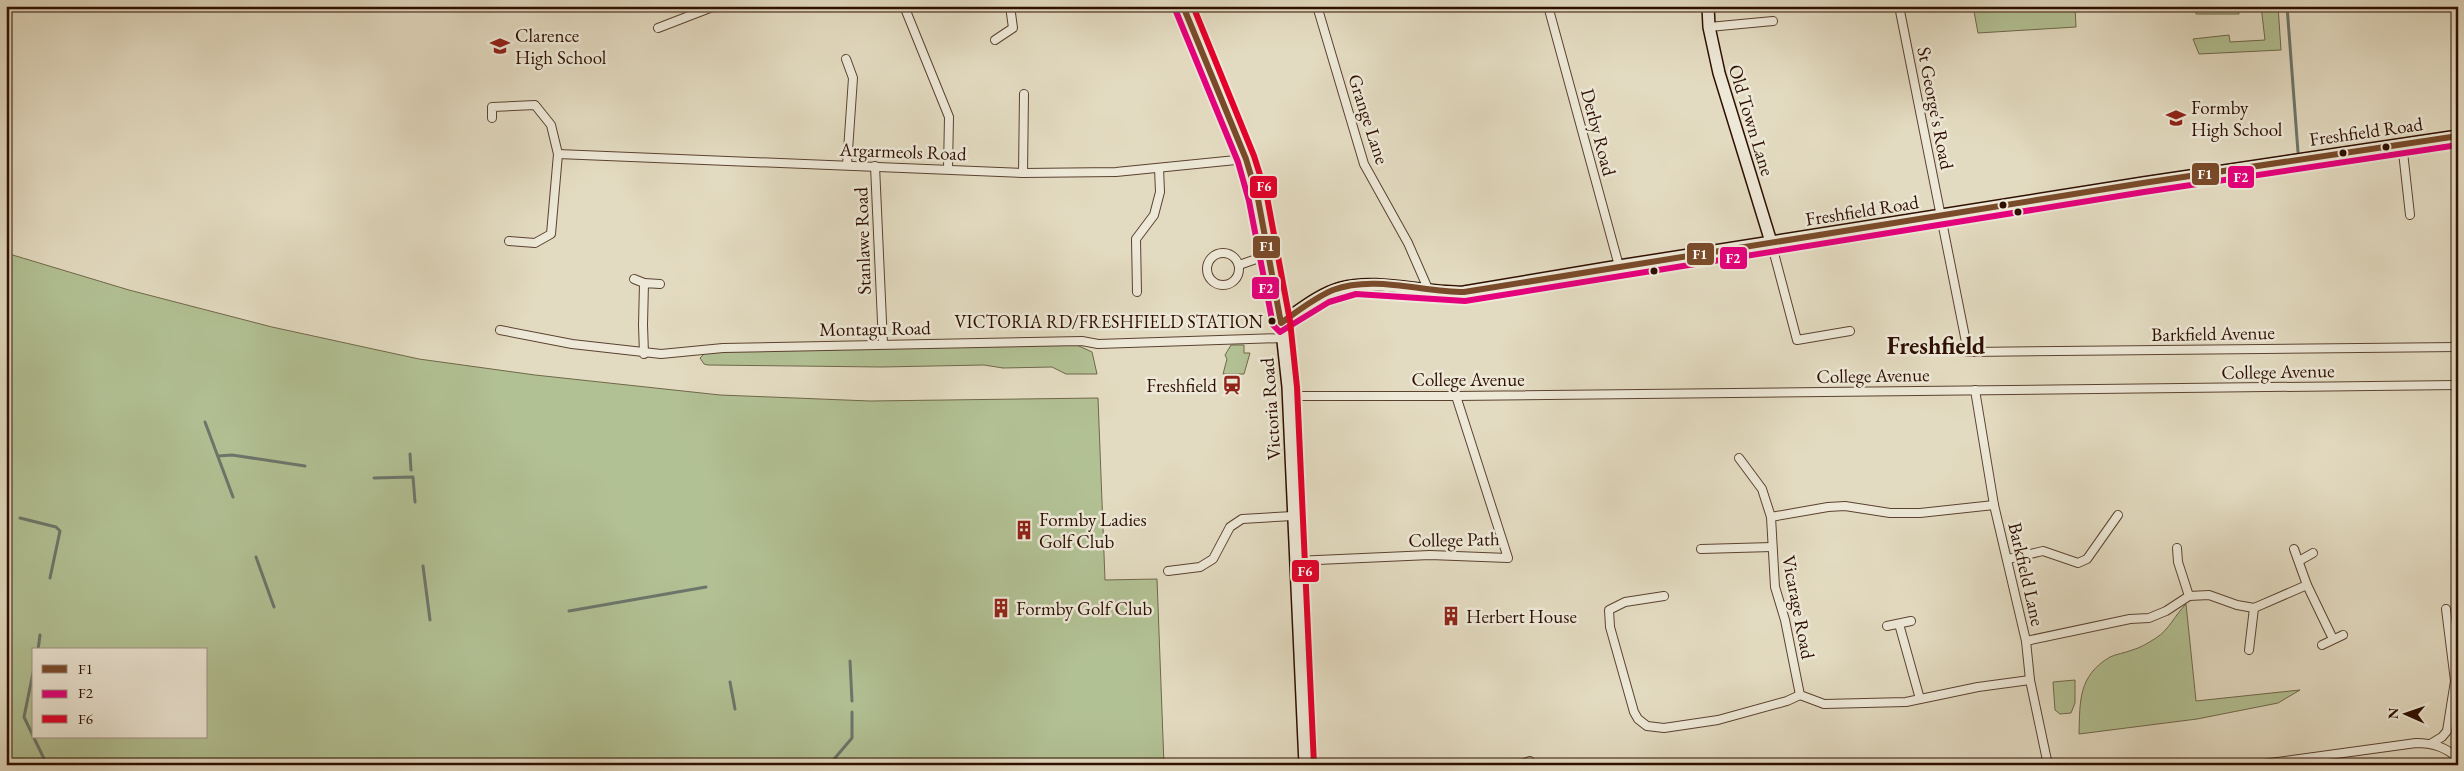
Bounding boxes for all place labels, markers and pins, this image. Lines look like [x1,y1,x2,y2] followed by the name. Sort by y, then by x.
[515,23,607,70] place label: Clarence High School
[489,35,511,57] school or university icon: Clarence High School
[2191,95,2283,142] place label: Formby High School
[2165,107,2187,129] school or university icon: Formby High School
[2381,142,2391,152] unlabelled marker
[2338,148,2348,158] unlabelled marker
[1998,200,2008,210] unlabelled marker
[2013,207,2023,217] unlabelled marker
[1649,266,1659,276] unlabelled marker
[954,310,1264,333] place label: VICTORIA RD/FRESHFIELD STATION
[1267,316,1277,326] marker: VICTORIA RD/FRESHFIELD STATION
[1146,373,1217,398] place label: Freshfield
[1221,374,1243,396] station icon: Freshfield
[1039,507,1147,554] place label: Formby Ladies Golf Club
[1013,519,1035,541] building icon: Formby Ladies Golf Club
[1016,596,1153,621] place label: Formby Golf Club
[990,597,1012,619] building icon: Formby Golf Club
[1466,604,1577,629] place label: Herbert House
[1440,605,1462,627] building icon: Herbert House

